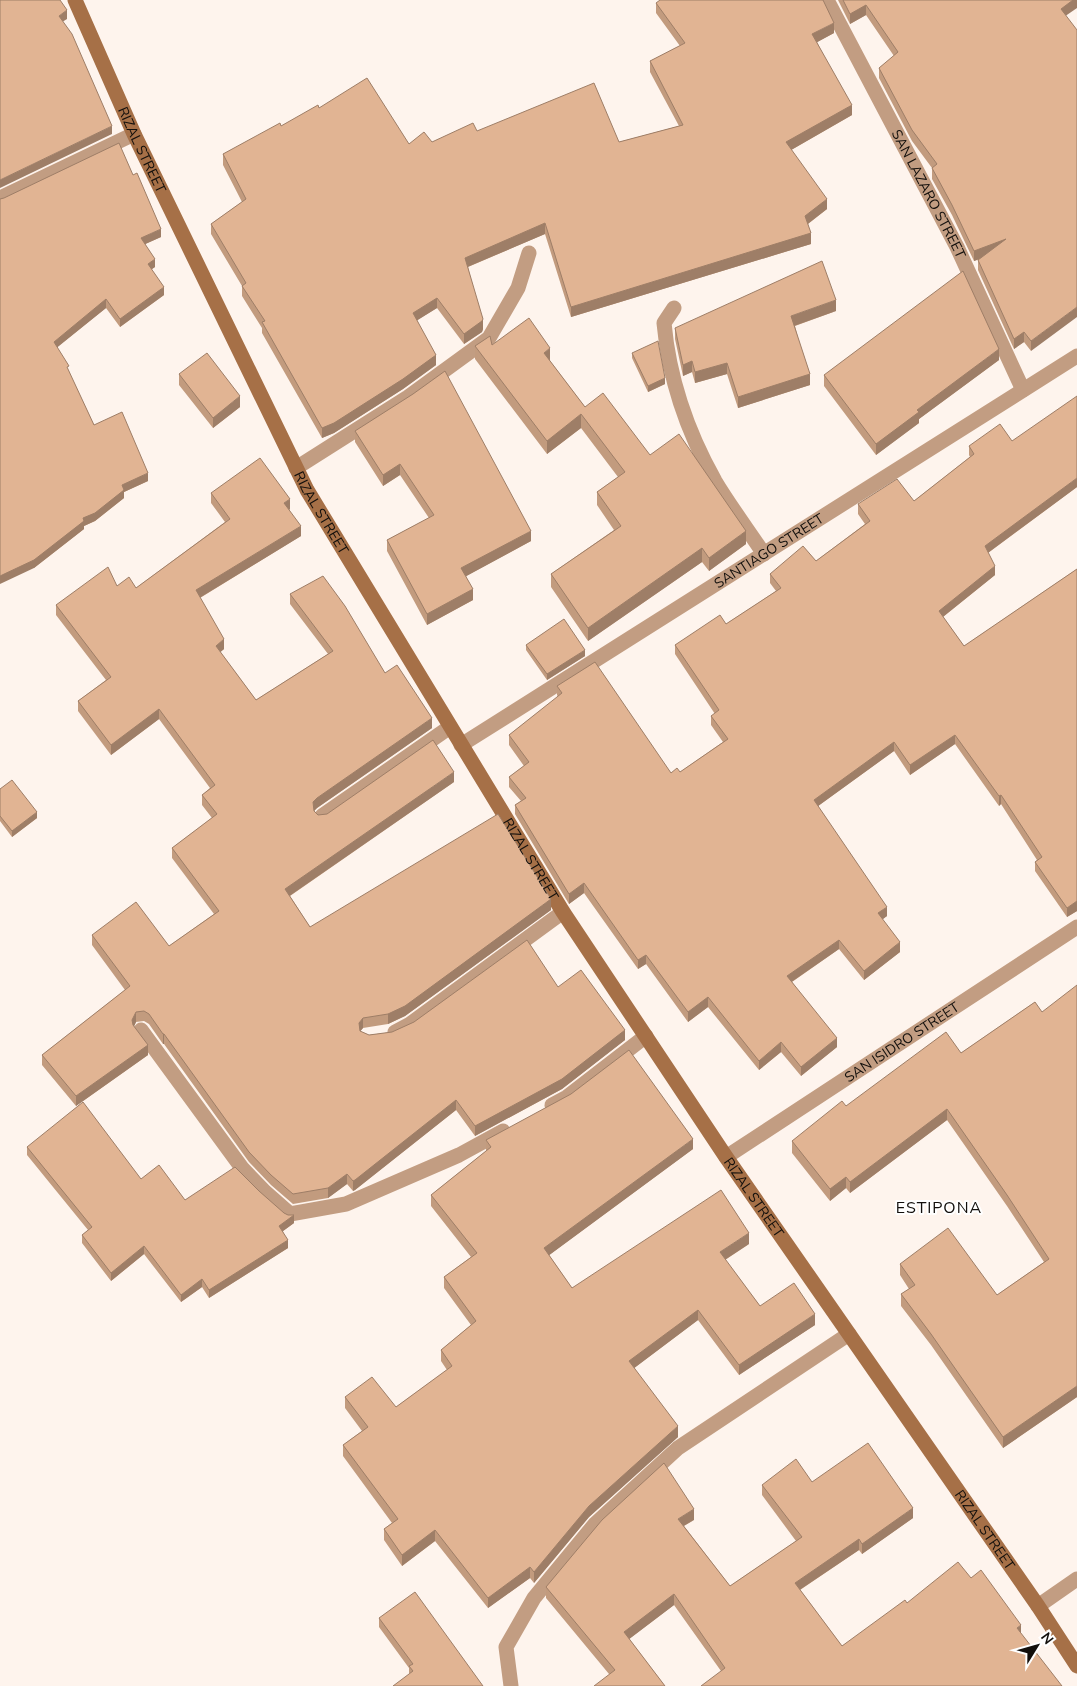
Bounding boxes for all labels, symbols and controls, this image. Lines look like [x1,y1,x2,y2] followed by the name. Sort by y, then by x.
[114,104,171,196] street label: RIZAL STREET
[887,126,971,262] street label: SAN LAZARO STREET
[290,468,354,558] street label: RIZAL STREET
[710,509,828,592] street label: SANTIAGO STREET
[499,814,564,904] street label: RIZAL STREET
[841,997,963,1086] street label: SAN ISIDRO STREET
[719,1153,789,1241] street label: RIZAL STREET
[896,1197,982,1219] district label: ESTIPONA
[951,1486,1020,1574] street label: RIZAL STREET
[1012,1621,1062,1671] north arrow
[1036,1629,1058,1648] text: N

